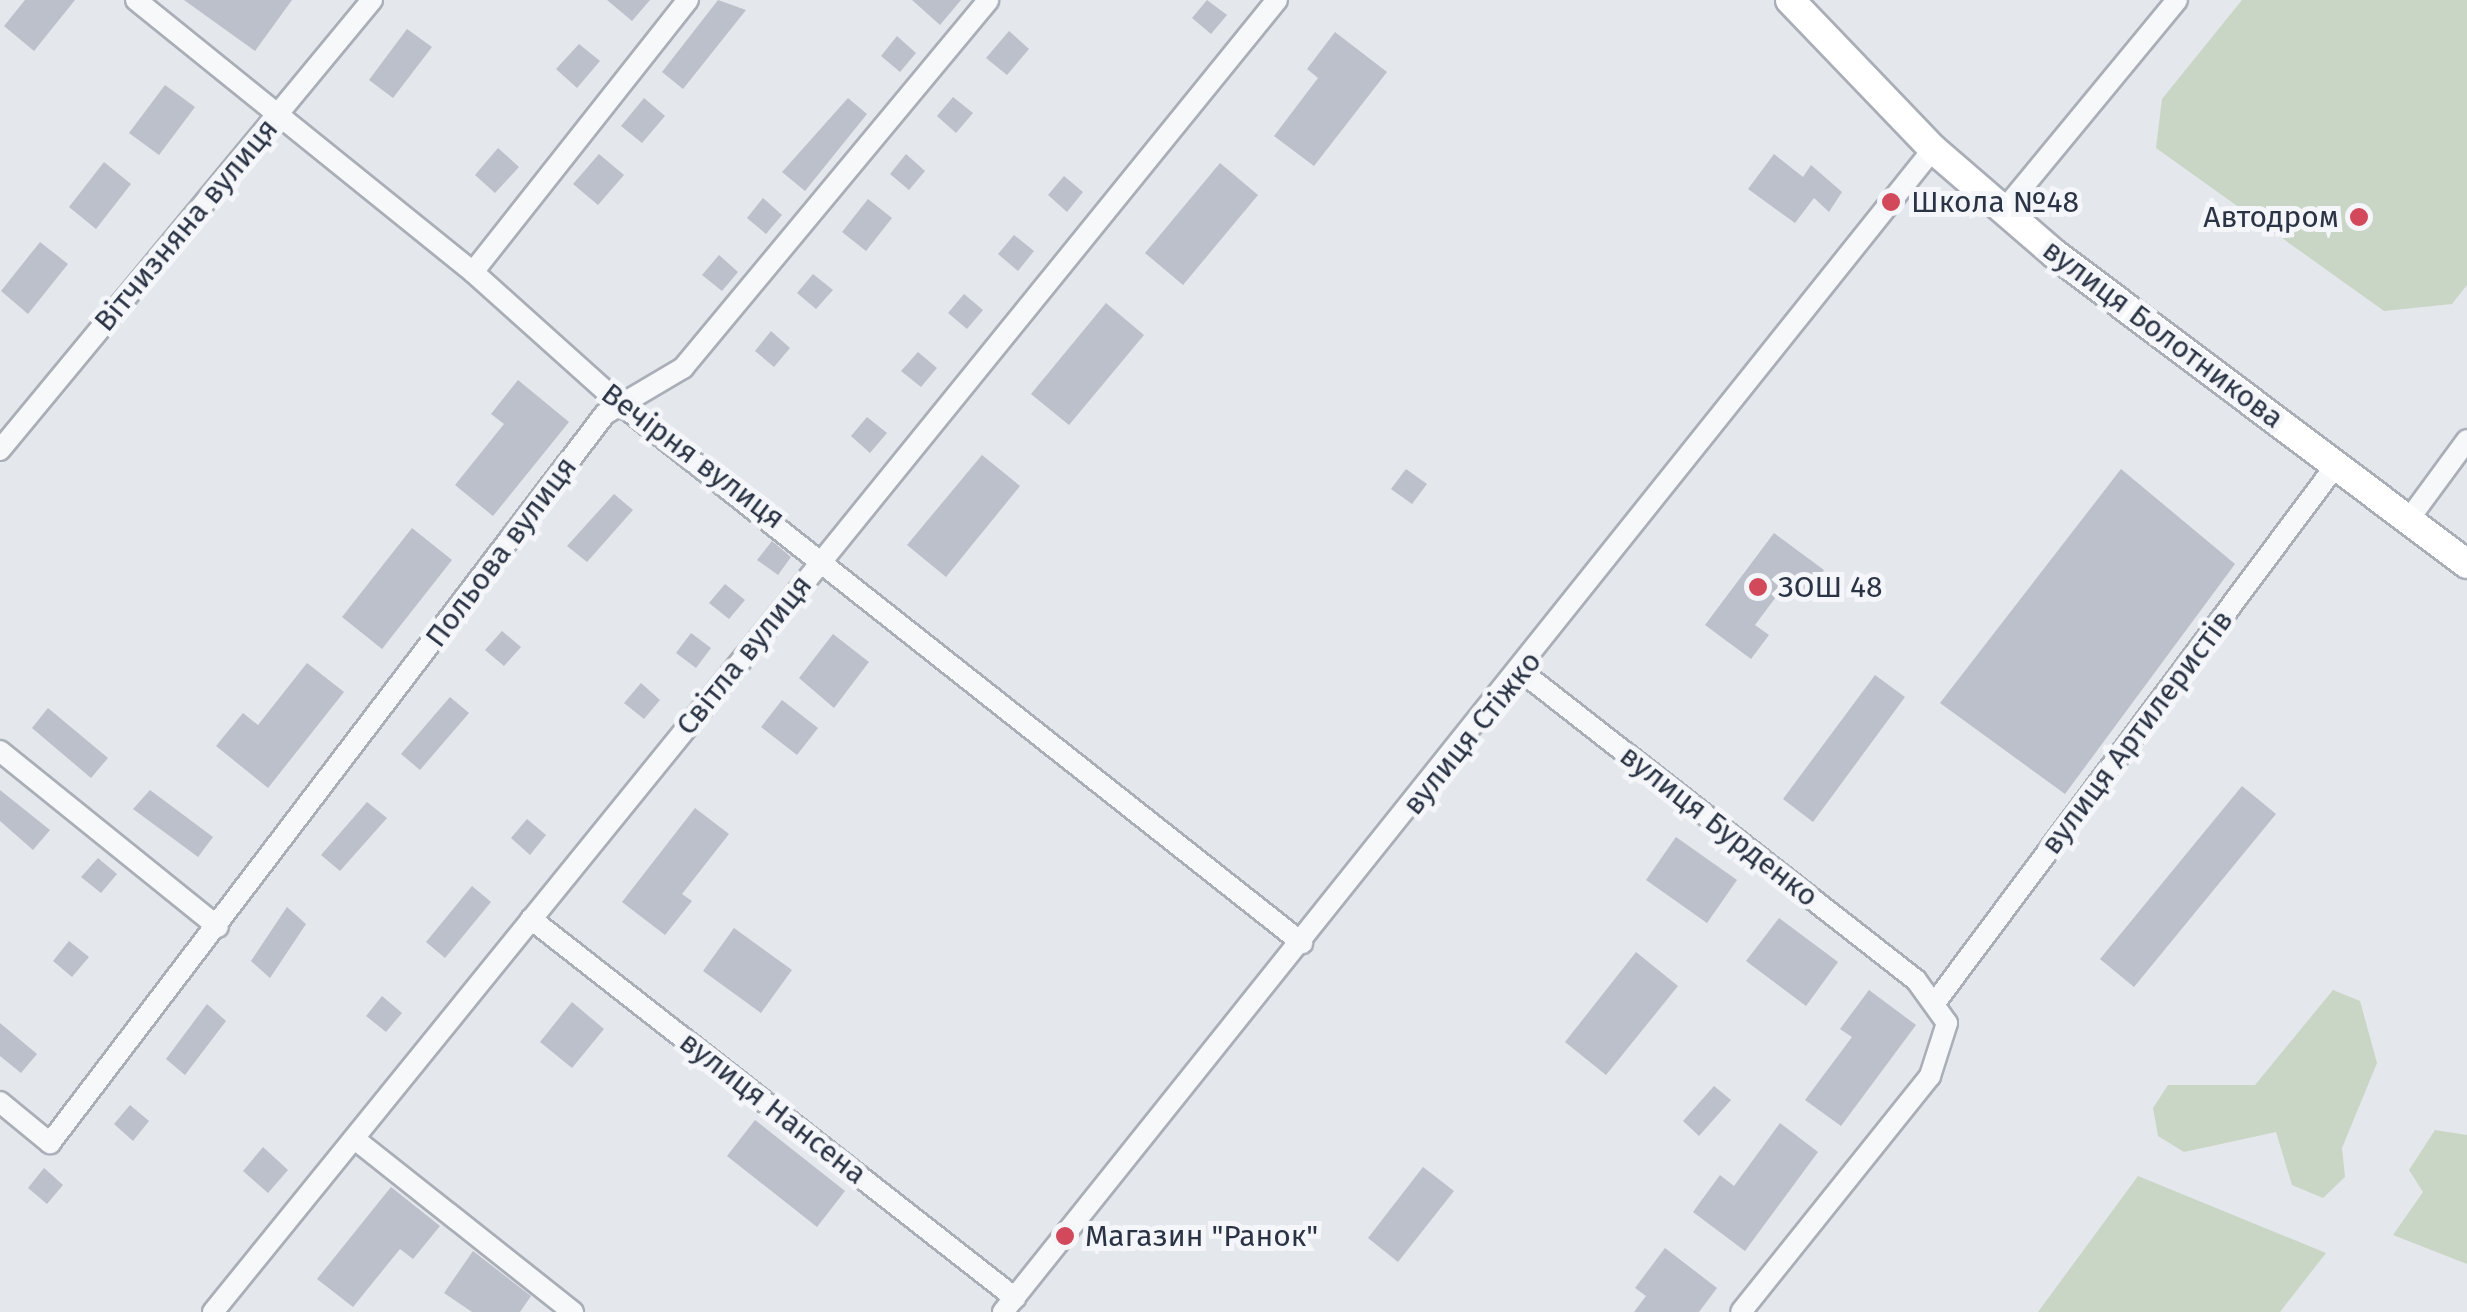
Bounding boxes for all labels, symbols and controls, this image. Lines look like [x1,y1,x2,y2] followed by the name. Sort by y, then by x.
[87,111,285,339] street label: Вітчизняна вулиця
[1911,184,2079,220] place label: Школа №48
[1880,191,1902,213] marker: Школа №48
[2203,199,2339,235] place label: Автодром
[2348,206,2370,228] marker: Автодром
[2036,232,2290,436] street label: вулиця Болотникова
[594,375,792,537] street label: Вечірня вулиця
[418,450,584,654] street label: Польова вулиця
[668,568,820,742] street label: Світла вулиця
[1778,569,1883,605] place label: ЗОШ 48
[1747,576,1769,598] marker: ЗОШ 48
[2033,603,2241,861] street label: вулиця Артилеристів
[1395,644,1549,822] street label: вулиця Стіжко
[1613,738,1825,914] street label: вулиця Бурденко
[672,1024,874,1192] street label: вулиця Нансена
[1085,1218,1318,1254] place label: Магазин "Ранок"
[1054,1225,1076,1247] marker: Магазин "Ранок"

